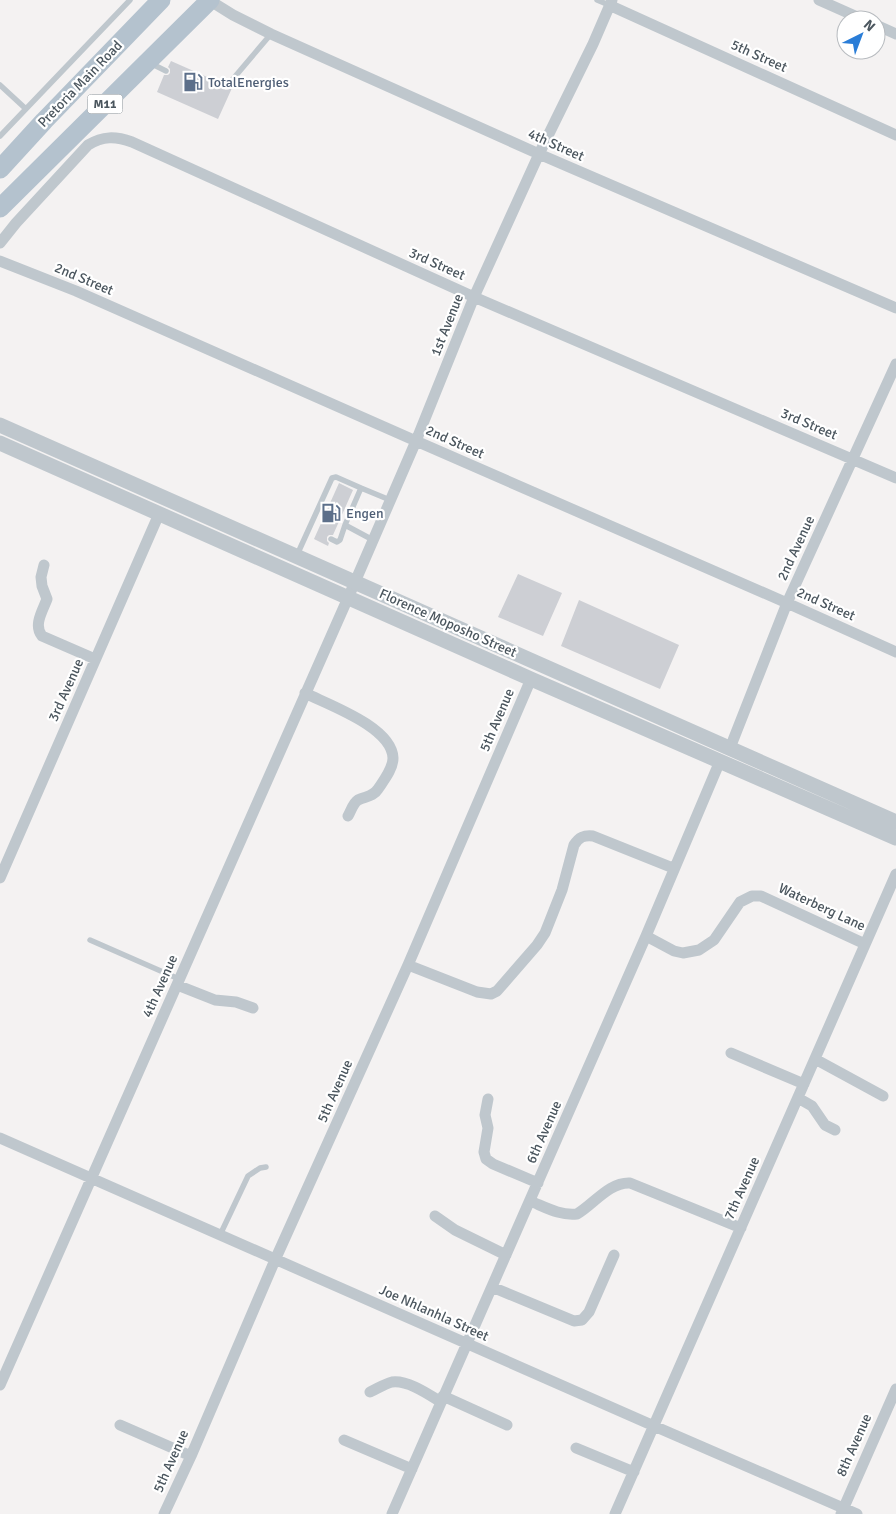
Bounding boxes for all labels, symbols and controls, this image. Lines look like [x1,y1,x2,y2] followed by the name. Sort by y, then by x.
[836,10,886,60] north arrow
[860,16,879,35] text: N
[728,36,790,76] street label: 5th Street
[34,37,126,131] street label: Pretoria Main Road
[182,71,204,93] fuel station icon: TotalEnergies
[208,74,289,91] place label: TotalEnergies
[88,95,122,114] road number: M11
[525,125,587,165] street label: 4th Street
[406,244,468,284] street label: 3rd Street
[52,259,116,299] street label: 2nd Street
[427,291,467,359] street label: 1st Avenue
[778,405,840,443] street label: 3rd Street
[423,422,487,462] street label: 2nd Street
[320,502,342,524] fuel station icon: Engen
[346,505,384,522] place label: Engen
[774,513,818,583] street label: 2nd Avenue
[794,584,858,624] street label: 2nd Street
[377,585,519,661] street label: Florence Moposho Street
[45,656,87,724] street label: 3rd Avenue
[476,686,518,754] street label: 5th Avenue
[776,879,868,935] street label: Waterberg Lane
[139,952,181,1020] street label: 4th Avenue
[314,1057,356,1125] street label: 5th Avenue
[523,1098,565,1166] street label: 6th Avenue
[721,1154,763,1222] street label: 7th Avenue
[377,1281,491,1345] street label: Joe Nhlanhla Street
[833,1411,875,1479] street label: 8th Avenue
[150,1427,192,1495] street label: 5th Avenue

